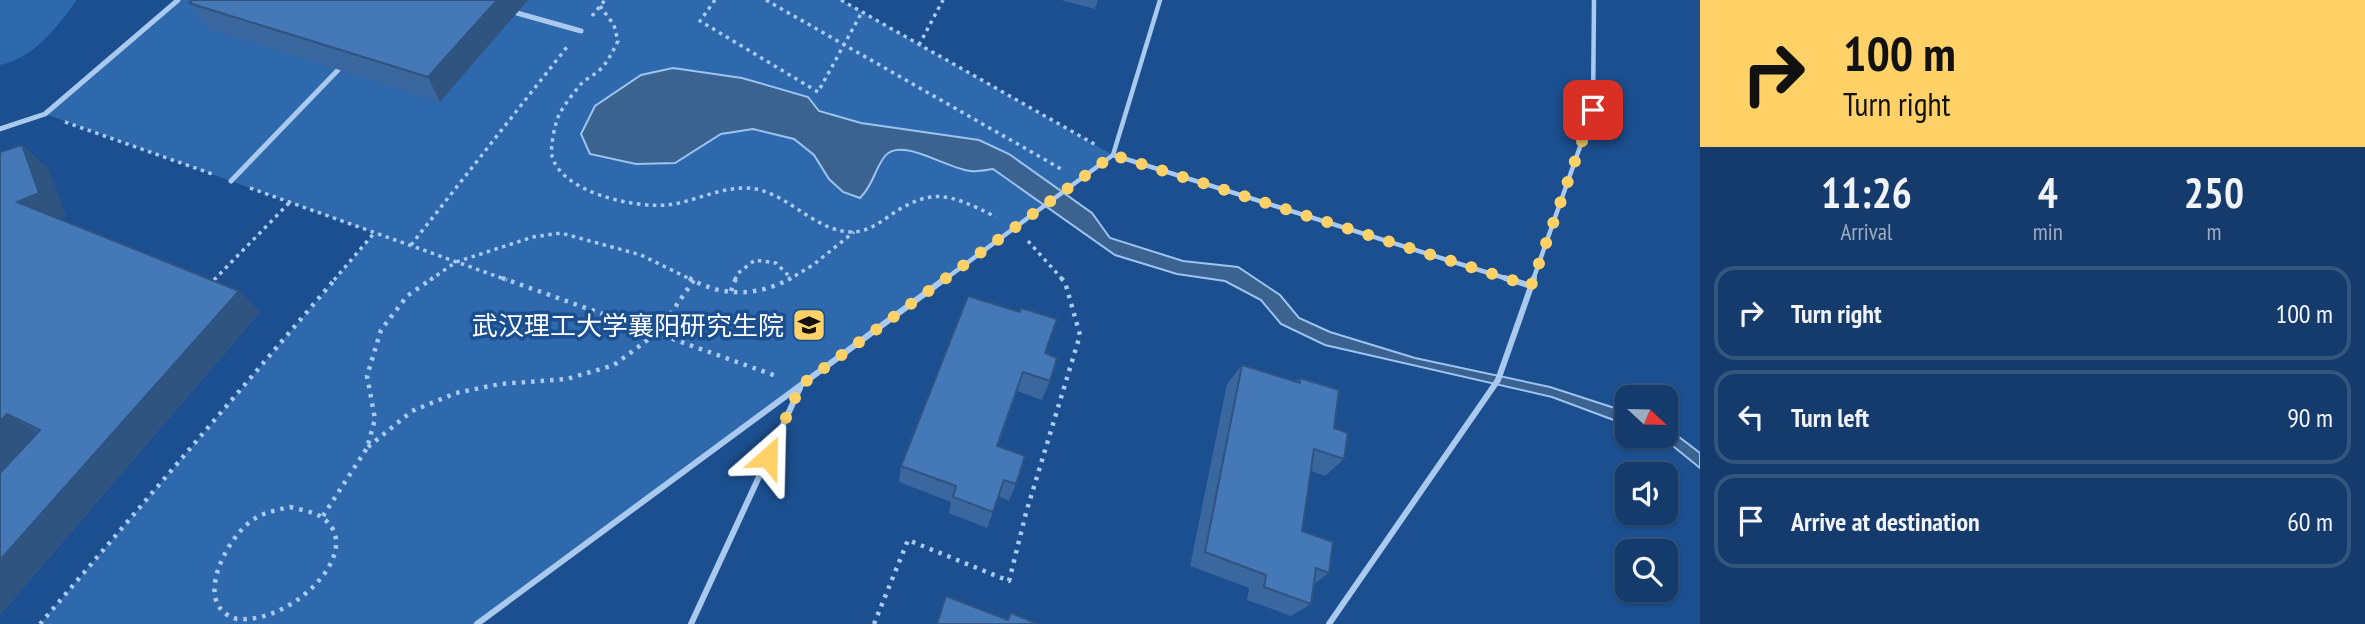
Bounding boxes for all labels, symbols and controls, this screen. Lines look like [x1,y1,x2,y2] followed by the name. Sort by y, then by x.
[1843,21,1956,85] text: 100 m
[1728,28,1819,119] icon: right
[1563,80,1623,140] pin
[1843,83,1951,125] text: Turn right
[1574,91,1612,129] icon: arrive
[1821,165,1912,220] text: 11:26
[2038,165,2058,220] text: 4
[2184,165,2244,220] text: 250
[1840,217,1892,246] text: Arrival
[2033,217,2063,246] text: min
[2206,217,2221,246] text: m
[1732,294,1770,332] icon: right
[1791,297,1882,330] text: Turn right
[2275,297,2333,330] text: 100 m
[790,306,828,344] school or university icon: 武汉理工大学襄阳研究生院
[472,309,784,342] place label: 武汉理工大学襄阳研究生院
[1615,385,1678,448] north arrow
[1615,385,1678,602] map controls
[1732,398,1770,436] icon: left
[1791,401,1869,434] text: Turn left
[2287,401,2333,434] text: 90 m
[731,420,805,494] position arrow
[1615,462,1678,525] button: sound
[1732,502,1770,540] icon: arrive
[1791,505,1980,538] text: Arrive at destination
[2287,505,2333,538] text: 60 m
[1615,539,1678,602] button: search

